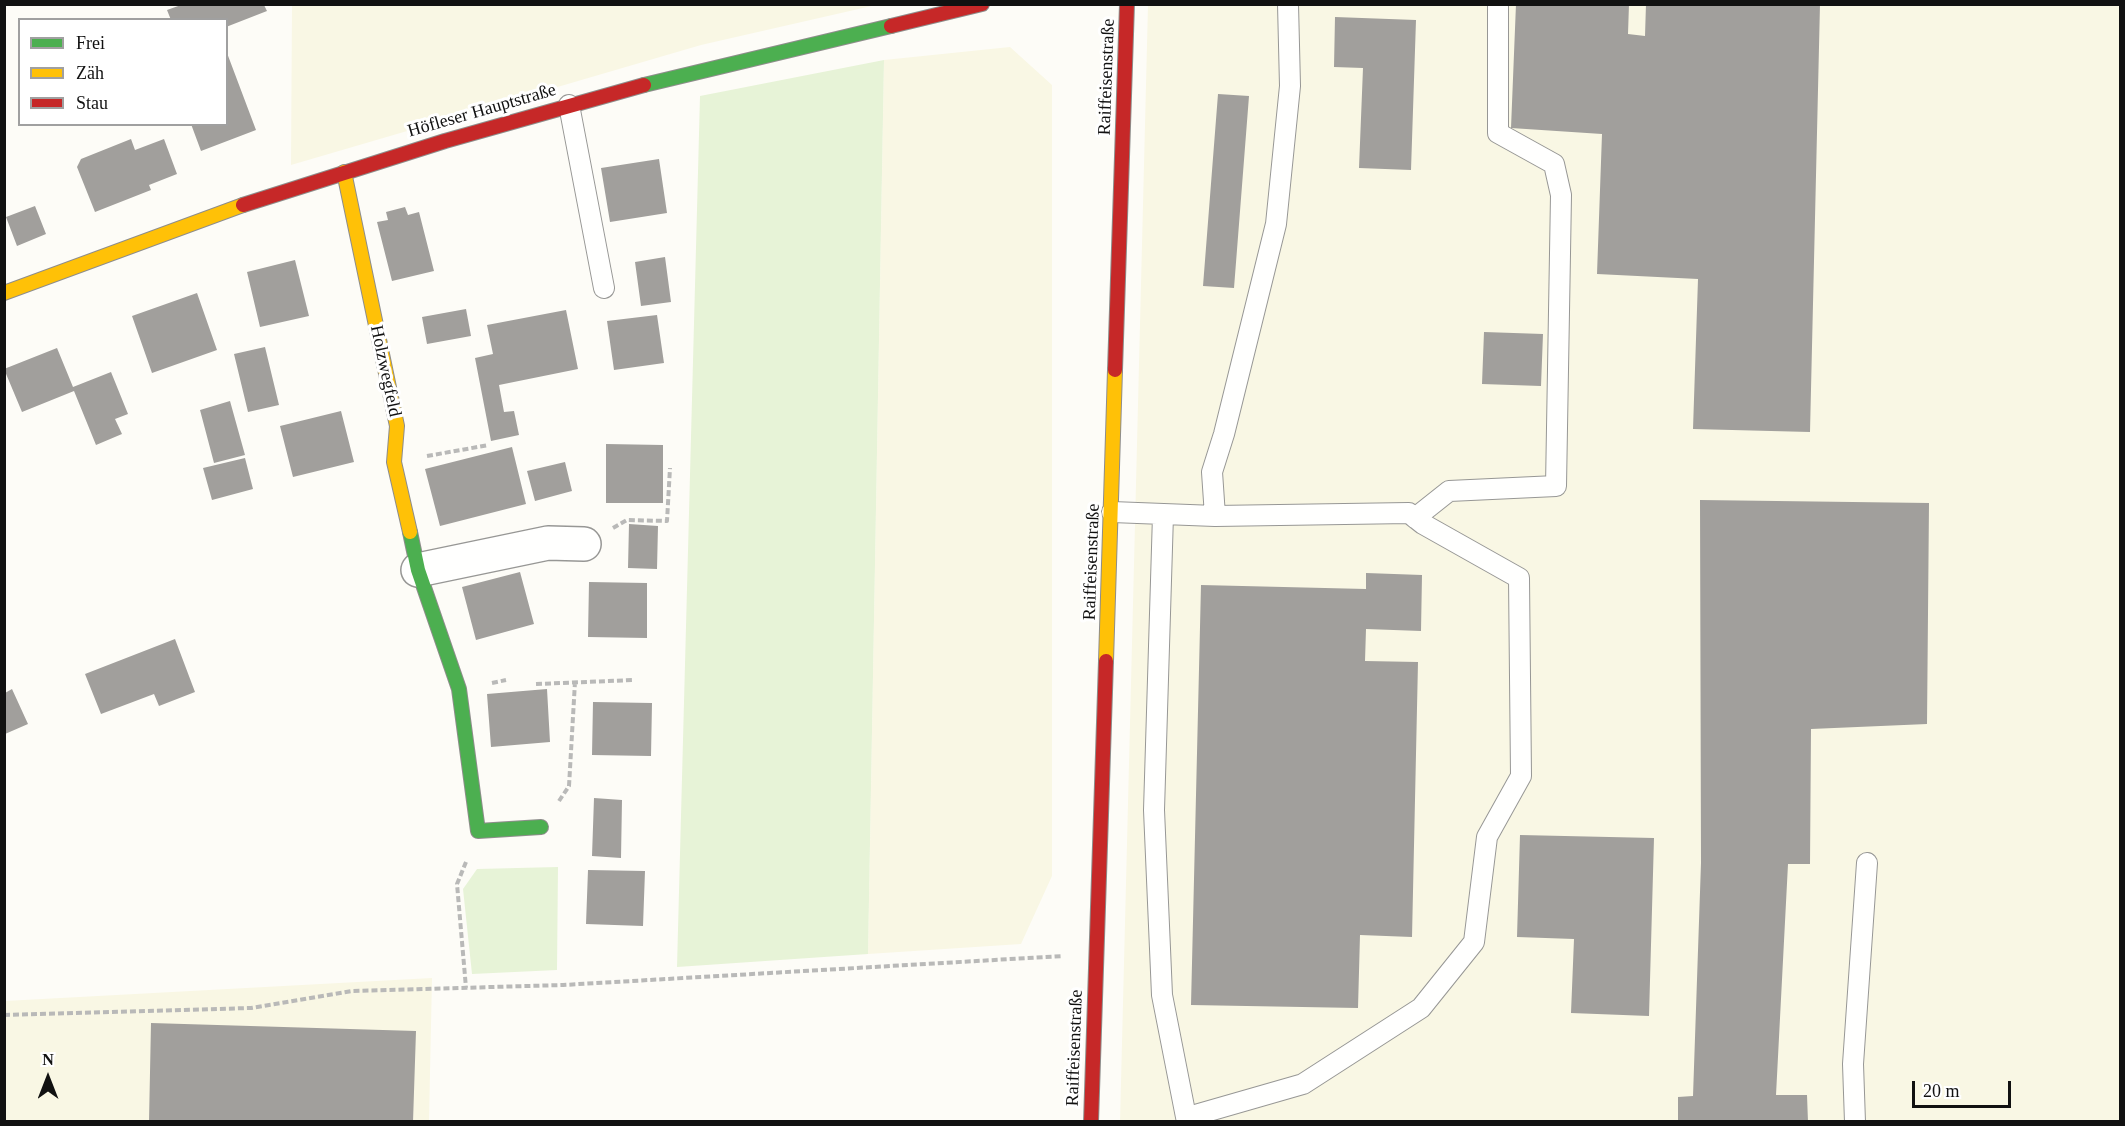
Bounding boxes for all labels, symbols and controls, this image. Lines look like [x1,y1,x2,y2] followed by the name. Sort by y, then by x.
[18,18,228,126] legend
[1094,18,1120,136] street label: Raiffeisenstraße
[76,33,105,53] text: Frei
[76,63,104,83] text: Zäh
[405,79,559,143] street label: Höfleser Hauptstraße
[76,93,108,113] text: Stau
[365,323,405,419] street label: Holzwegfeld
[1079,503,1105,621] street label: Raiffeisenstraße
[1062,989,1088,1107] street label: Raiffeisenstraße
[18,1048,78,1108] north arrow
[42,1051,54,1068] text: N
[1915,1069,2014,1107] scale bar
[1923,1081,1960,1101] text: 20 m

